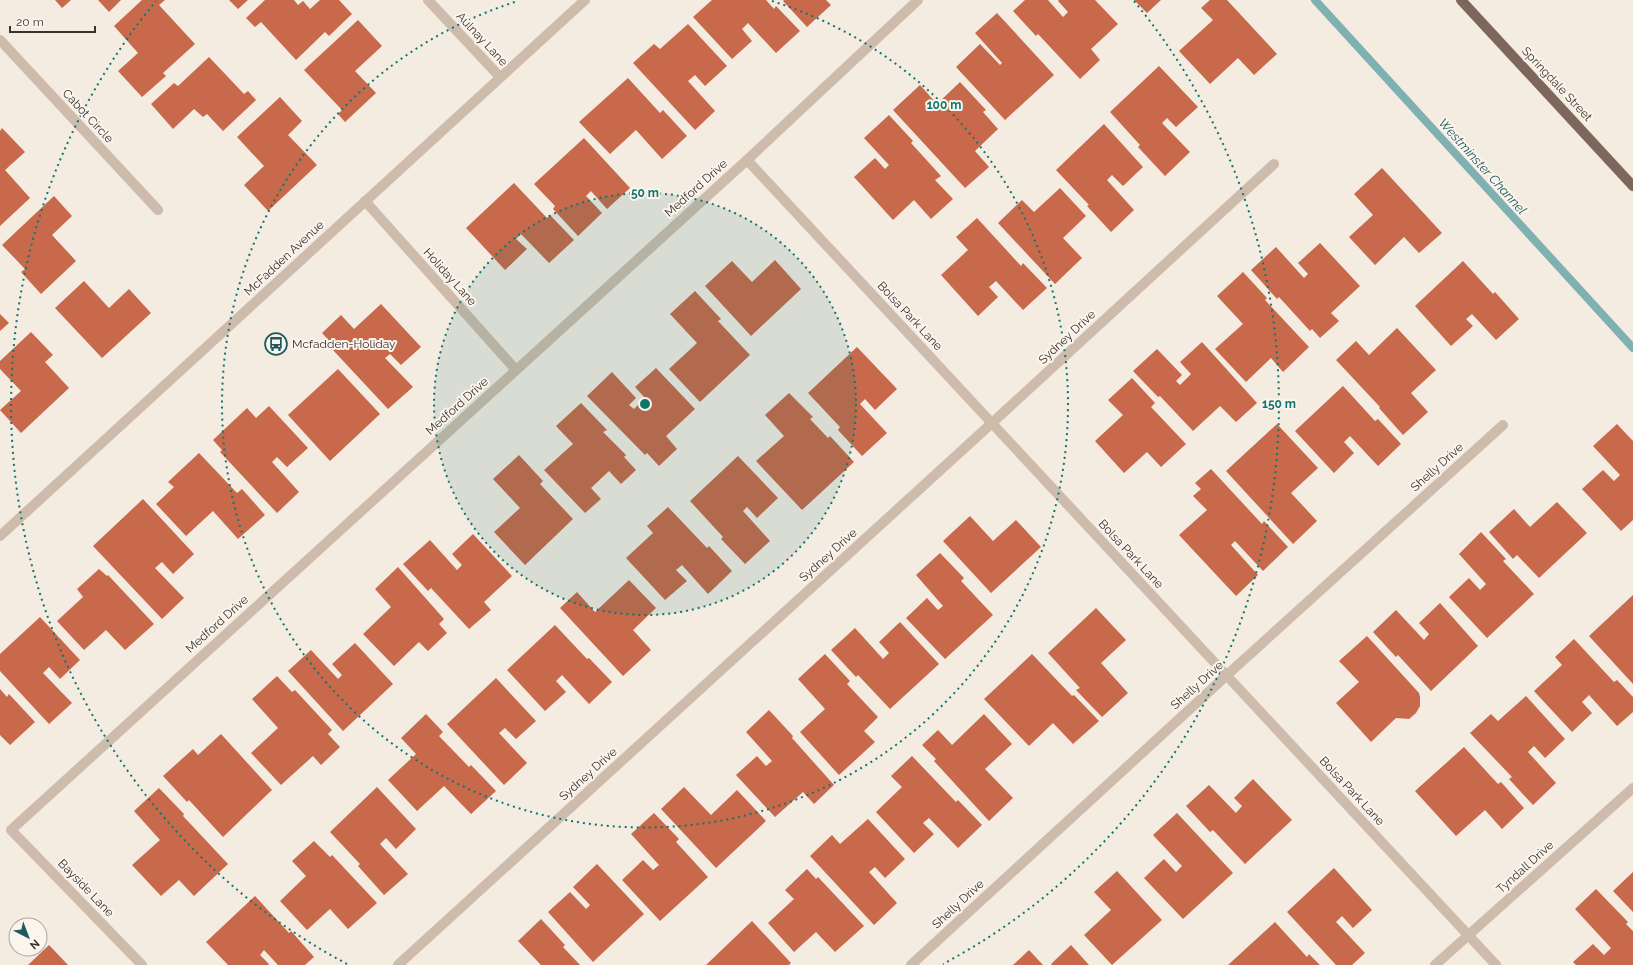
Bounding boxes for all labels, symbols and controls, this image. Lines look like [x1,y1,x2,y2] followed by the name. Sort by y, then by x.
[10,8,95,34] scale bar
[454,9,510,69] street label: Aulnay Lane
[16,15,44,29] text: 20 m
[1519,44,1595,124] street label: Springdale Street
[60,86,116,146] street label: Cabot Circle
[927,98,961,112] text: 100 m
[1436,115,1530,218] water label: Westminster Channel
[662,156,730,220] street label: Medford Drive
[631,186,659,200] text: 50 m
[241,218,327,298] street label: McFadden Avenue
[421,245,479,309] street label: Holiday Lane
[875,279,945,353] street label: Bolsa Park Lane
[1036,307,1098,367] street label: Sydney Drive
[263,331,289,357] bus stop icon: Mcfadden-Holiday
[292,337,396,351] place label: Mcfadden-Holiday
[423,374,491,438] street label: Medford Drive
[638,397,652,411] centre of rings
[1262,397,1296,411] text: 150 m
[1408,440,1466,494] street label: Shelly Drive
[1096,517,1166,591] street label: Bolsa Park Lane
[796,526,860,584] street label: Sydney Drive
[183,592,251,656] street label: Medford Drive
[1168,658,1226,712] street label: Shelly Drive
[556,745,620,803] street label: Sydney Drive
[1317,754,1387,828] street label: Bolsa Park Lane
[1494,838,1556,896] street label: Tyndall Drive
[55,856,117,920] street label: Bayside Lane
[929,877,987,931] street label: Shelly Drive
[8,917,48,957] north arrow
[27,936,42,952] text: N

